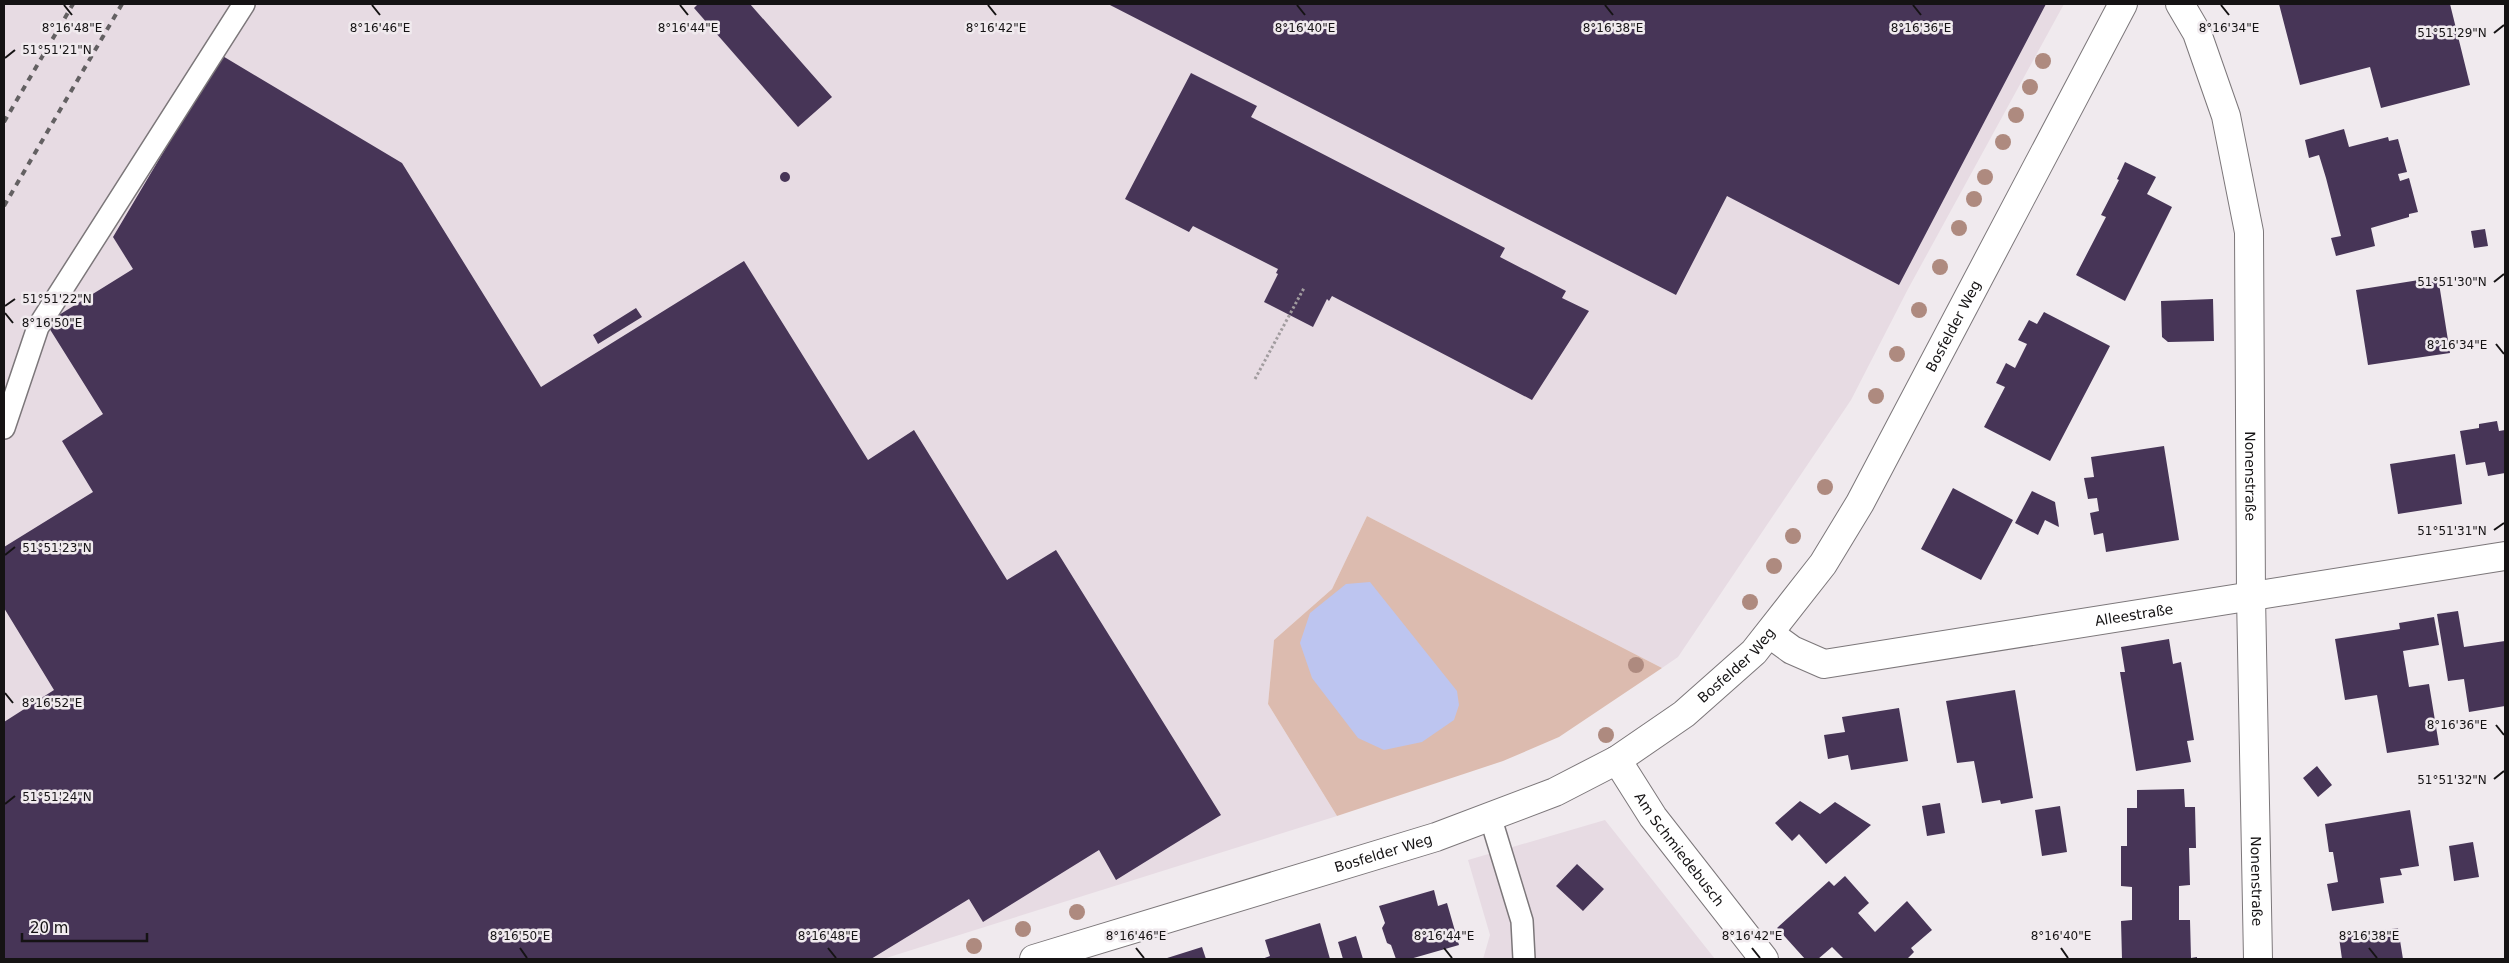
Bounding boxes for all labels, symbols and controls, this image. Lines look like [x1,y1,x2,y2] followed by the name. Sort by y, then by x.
[42,21,102,35] text: 8°16'48"E
[350,21,410,35] text: 8°16'46"E
[658,21,718,35] text: 8°16'44"E
[966,21,1026,35] text: 8°16'42"E
[1275,21,1335,35] text: 8°16'40"E
[1583,21,1643,35] text: 8°16'38"E
[1891,21,1951,35] text: 8°16'36"E
[2199,21,2259,35] text: 8°16'34"E
[2417,26,2487,40] text: 51°51'29"N
[22,43,92,57] text: 51°51'21"N
[2417,275,2487,289] text: 51°51'30"N
[1923,278,1984,375] street label: Bosfelder Weg
[22,292,92,306] text: 51°51'22"N
[22,316,82,330] text: 8°16'50"E
[2427,338,2487,352] text: 8°16'34"E
[2242,431,2259,521] street label: Nonenstraße
[2417,524,2487,538] text: 51°51'31"N
[22,541,92,555] text: 51°51'23"N
[2094,601,2174,629] street label: Alleestraße
[1694,624,1778,706] street label: Bosfelder Weg
[22,696,82,710] text: 8°16'52"E
[2427,718,2487,732] text: 8°16'36"E
[2417,773,2487,787] text: 51°51'32"N
[1631,789,1728,909] street label: Am Schmiedebusch
[22,790,92,804] text: 51°51'24"N
[1333,831,1434,875] street label: Bosfelder Weg
[2248,836,2265,926] street label: Nonenstraße
[22,910,148,942] scale bar
[30,919,68,937] text: 20 m
[490,929,550,943] text: 8°16'50"E
[798,929,858,943] text: 8°16'48"E
[1106,929,1166,943] text: 8°16'46"E
[1414,929,1474,943] text: 8°16'44"E
[1722,929,1782,943] text: 8°16'42"E
[2031,929,2091,943] text: 8°16'40"E
[2339,929,2399,943] text: 8°16'38"E

